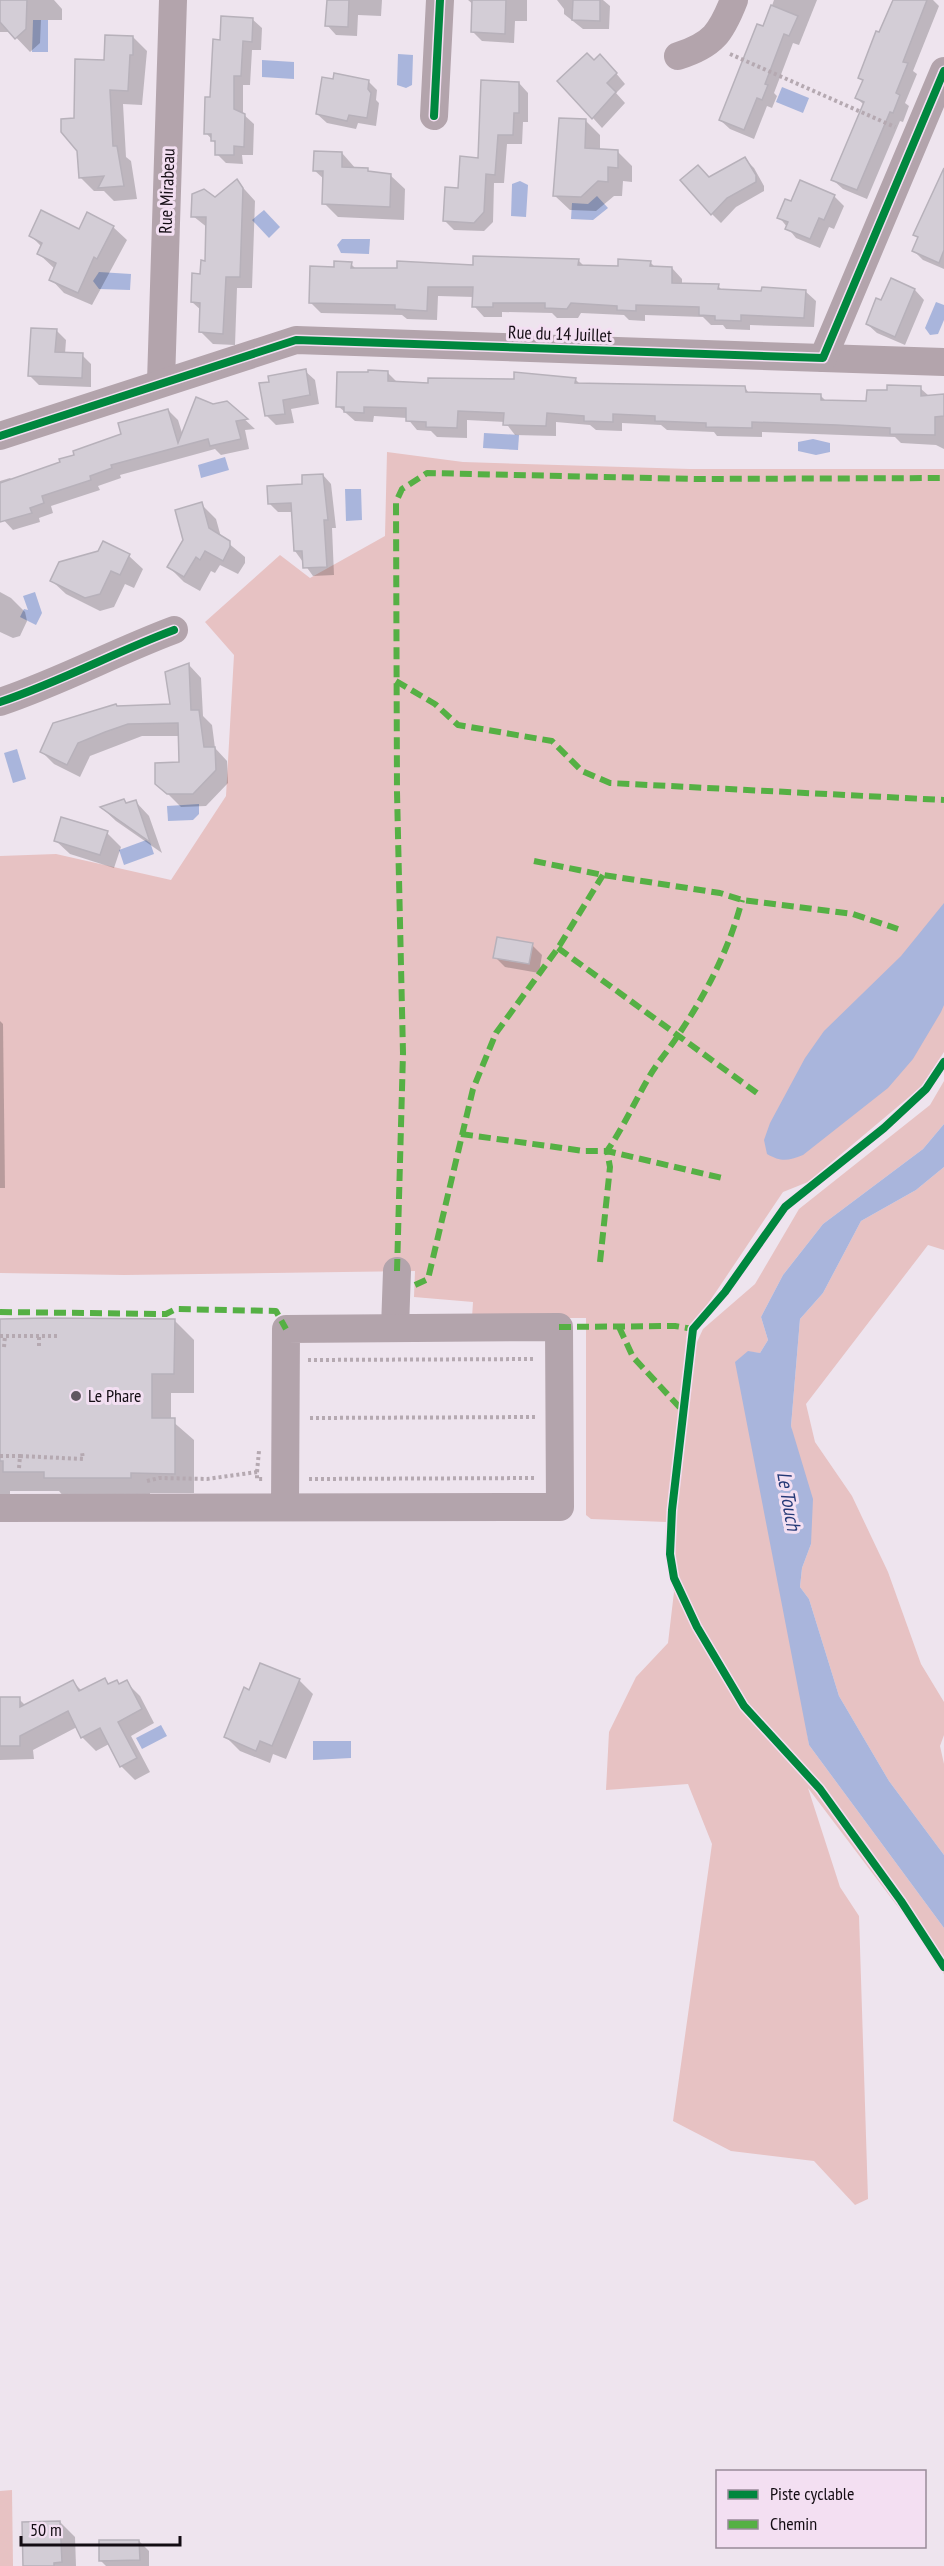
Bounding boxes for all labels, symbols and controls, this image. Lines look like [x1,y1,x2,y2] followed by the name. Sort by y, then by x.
[154,148,179,234] street label: Rue Mirabeau
[508,320,612,347] street label: Rue du 14 Juillet
[88,1384,142,1407] place label: Le Phare
[69,1389,83,1403] marker: Le Phare
[771,1469,807,1534] water label: Le Touch
[716,2470,926,2548] legend
[770,2482,854,2505] text: Piste cyclable
[21,2509,180,2547] scale bar
[770,2512,817,2535] text: Chemin
[30,2518,62,2541] text: 50 m

